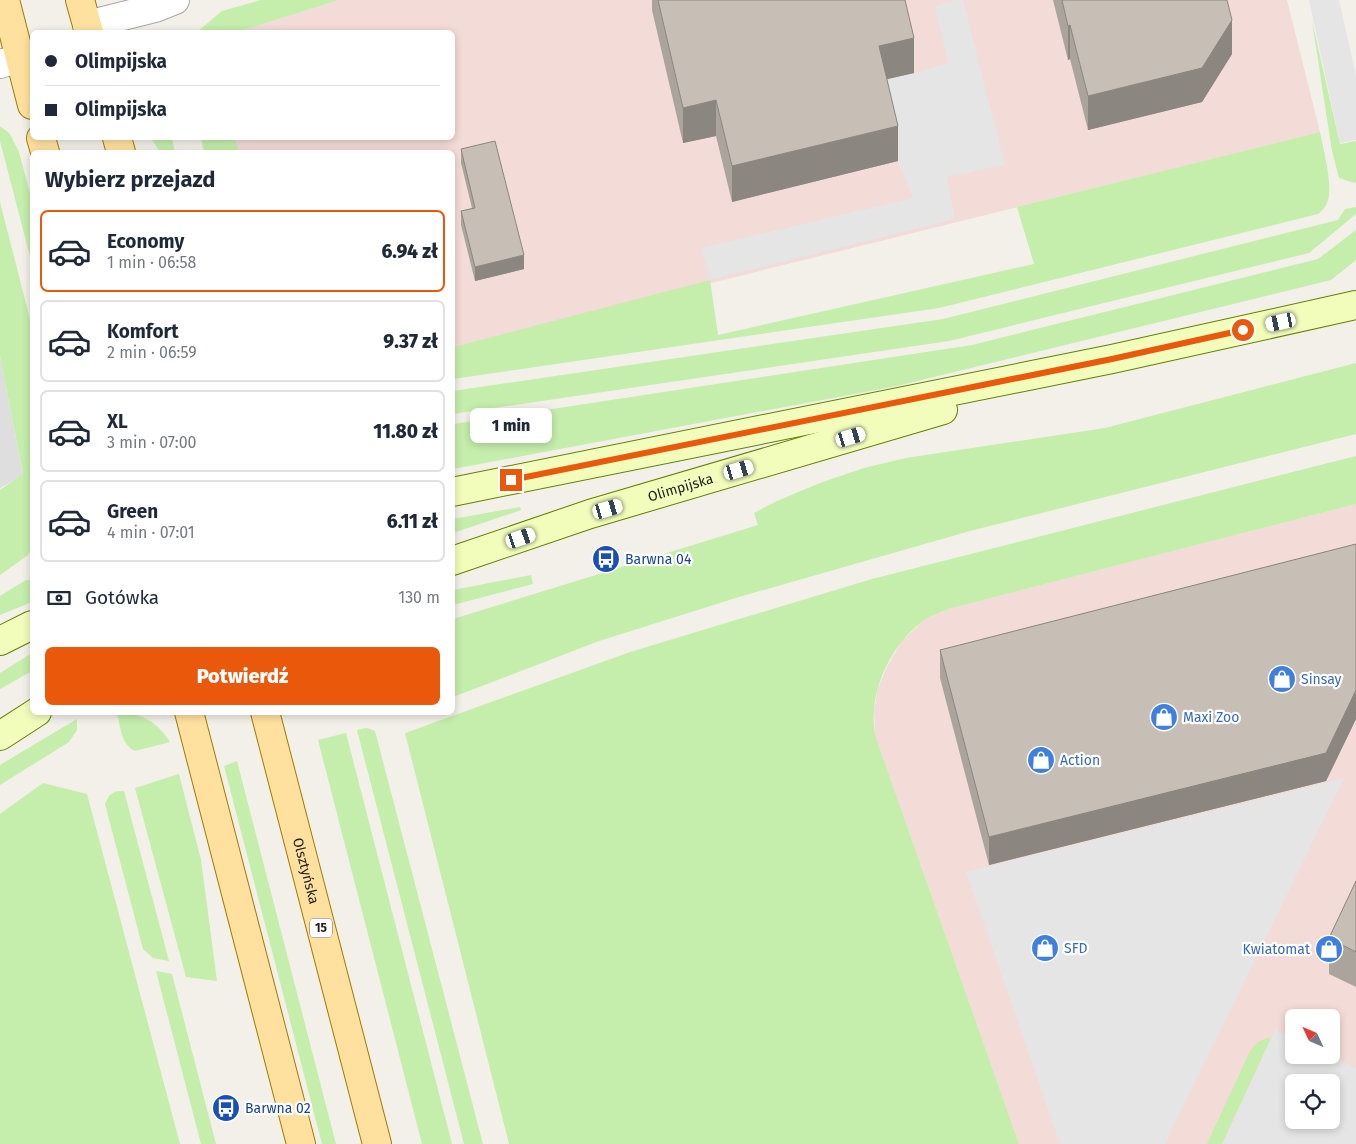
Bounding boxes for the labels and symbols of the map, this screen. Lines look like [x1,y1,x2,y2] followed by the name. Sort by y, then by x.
[1264,312,1297,332] car
[1232,319,1254,341] route start
[470,408,552,442] callout: 1 min
[834,425,867,449] car
[722,459,755,481] car
[500,469,522,491] route end
[646,470,715,505] street label: Olimpijska
[591,498,624,520] car
[504,526,537,550] car
[591,544,621,574] bus stop icon: Barwna 04
[625,551,692,568] place label: Barwna 04
[1267,664,1297,694] shop icon: Sinsay
[1301,671,1342,688] place label: Sinsay
[1149,702,1179,732] shop icon: Maxi Zoo
[1183,709,1239,726] place label: Maxi Zoo
[1026,745,1056,775] shop icon: Action
[1060,752,1100,769] place label: Action
[289,836,322,906] street label: Olsztyńska
[310,918,332,938] road number: 15
[1030,933,1060,963] shop icon: SFD
[1314,934,1344,964] shop icon: Kwiatomat
[1064,940,1088,957] place label: SFD
[1243,941,1311,958] place label: Kwiatomat
[1285,1009,1340,1064] north arrow
[211,1093,241,1123] bus stop icon: Barwna 02
[245,1100,311,1117] place label: Barwna 02

